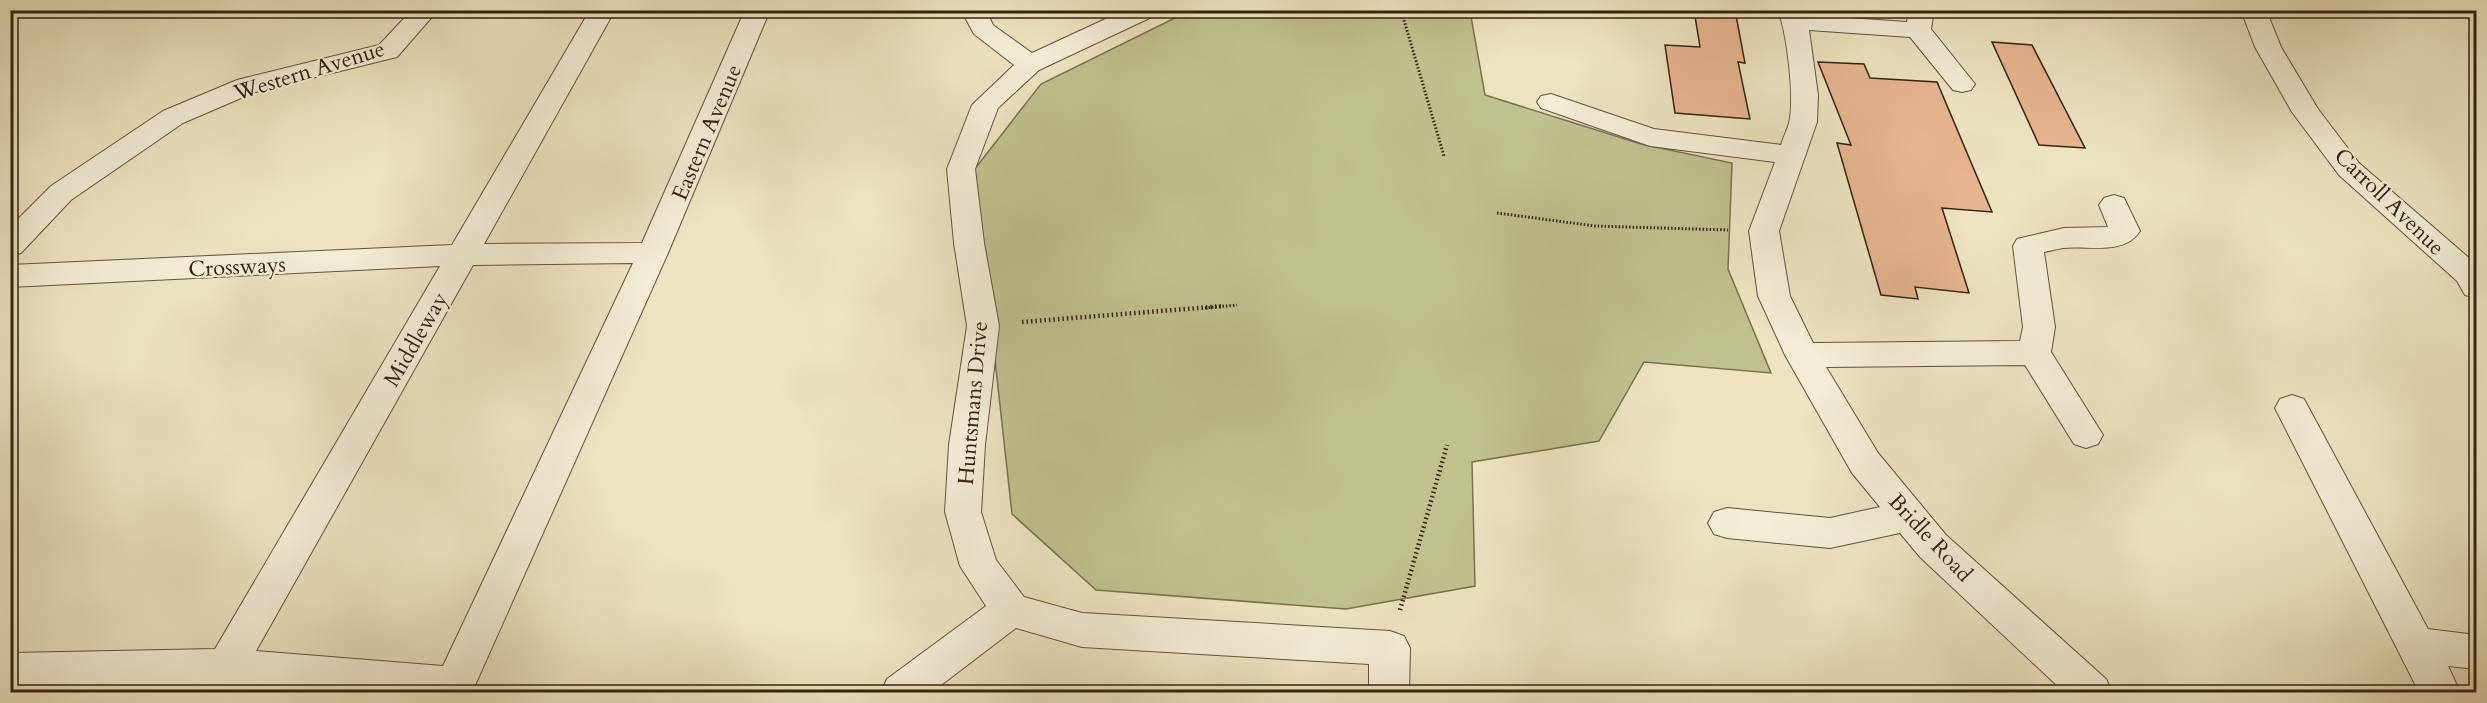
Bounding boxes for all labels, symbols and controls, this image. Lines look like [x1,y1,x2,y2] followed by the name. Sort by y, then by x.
[229,34,388,108] street label: Western Avenue
[665,60,749,205] street label: Eastern Avenue
[2328,141,2451,262] street label: Carroll Avenue
[188,249,287,285] street label: Crossways
[377,286,455,392] street label: Middleway
[951,320,995,486] street label: Huntsmans Drive
[1882,487,1979,589] street label: Bridle Road

